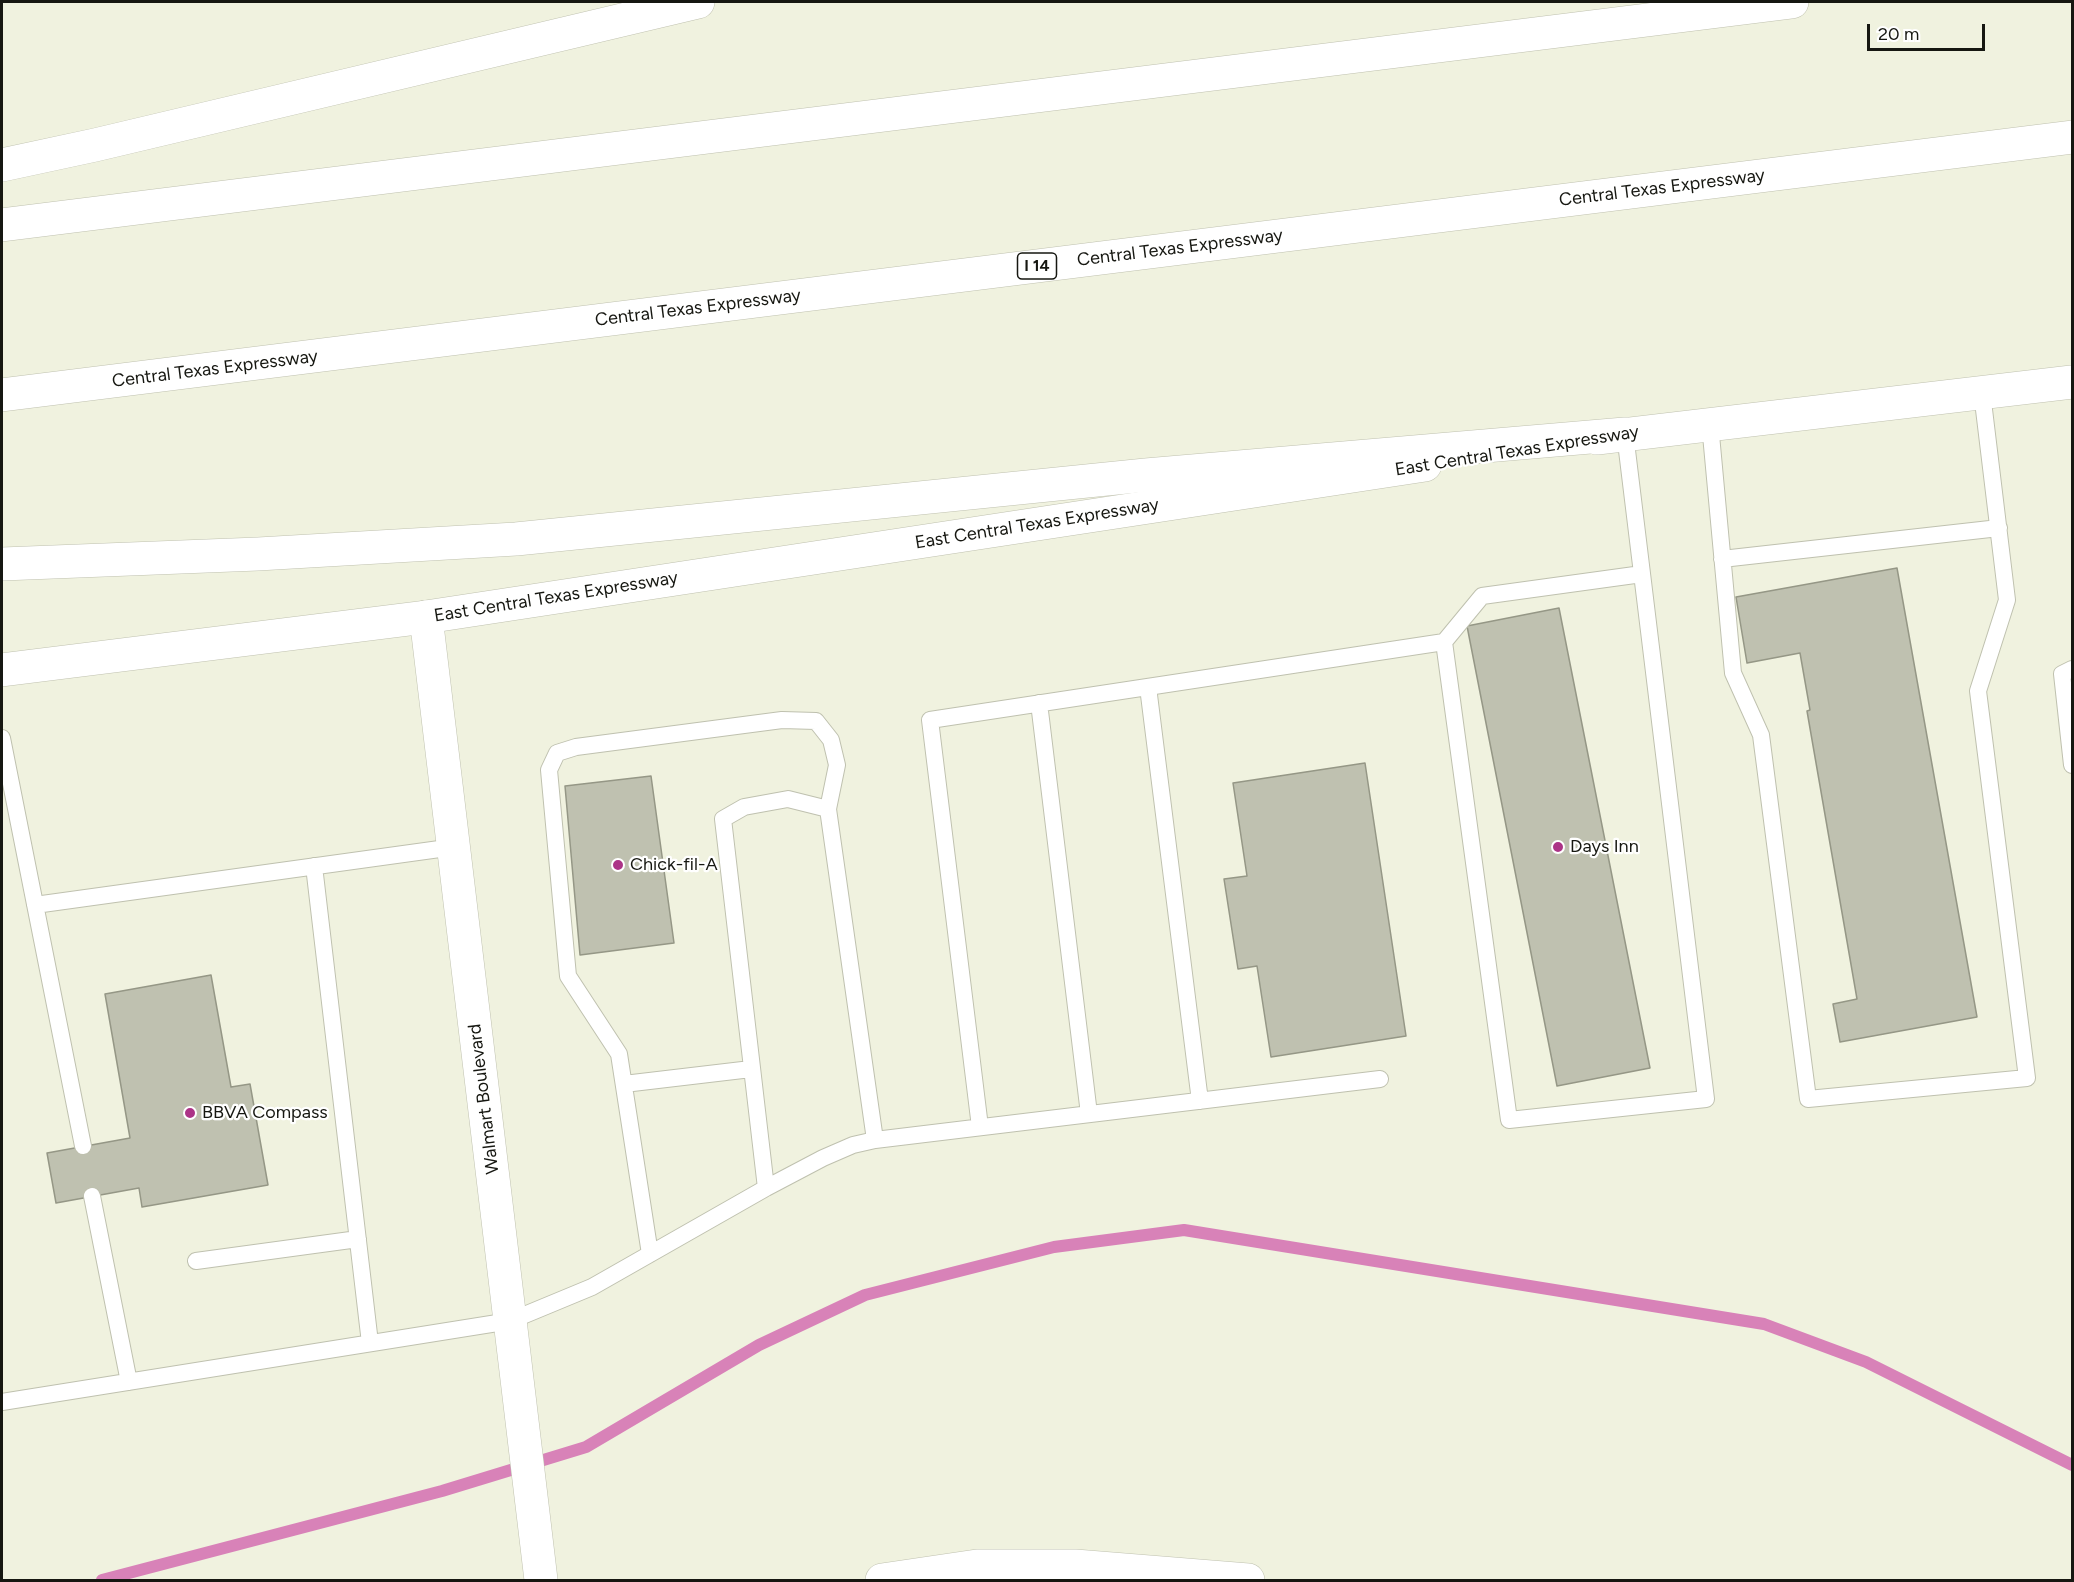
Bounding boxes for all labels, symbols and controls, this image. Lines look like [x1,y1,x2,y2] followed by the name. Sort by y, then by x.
[1870,12,1988,50] scale bar
[1878,23,1919,45] text: 20 m
[1558,165,1766,211] street label: Central Texas Expressway
[1076,225,1284,271] street label: Central Texas Expressway
[1018,253,1056,279] road number: I 14
[594,285,802,331] street label: Central Texas Expressway
[111,346,319,392] street label: Central Texas Expressway
[1393,421,1641,481] street label: East Central Texas Expressway
[913,494,1161,554] street label: East Central Texas Expressway
[432,567,680,627] street label: East Central Texas Expressway
[1570,836,1639,858] place label: Days Inn
[1551,840,1565,854] marker: Days Inn
[630,854,718,876] place label: Chick-fil-A
[611,858,625,872] marker: Chick-fil-A
[464,1022,504,1176] street label: Walmart Boulevard
[202,1102,328,1124] place label: BBVA Compass
[183,1106,197,1120] marker: BBVA Compass

